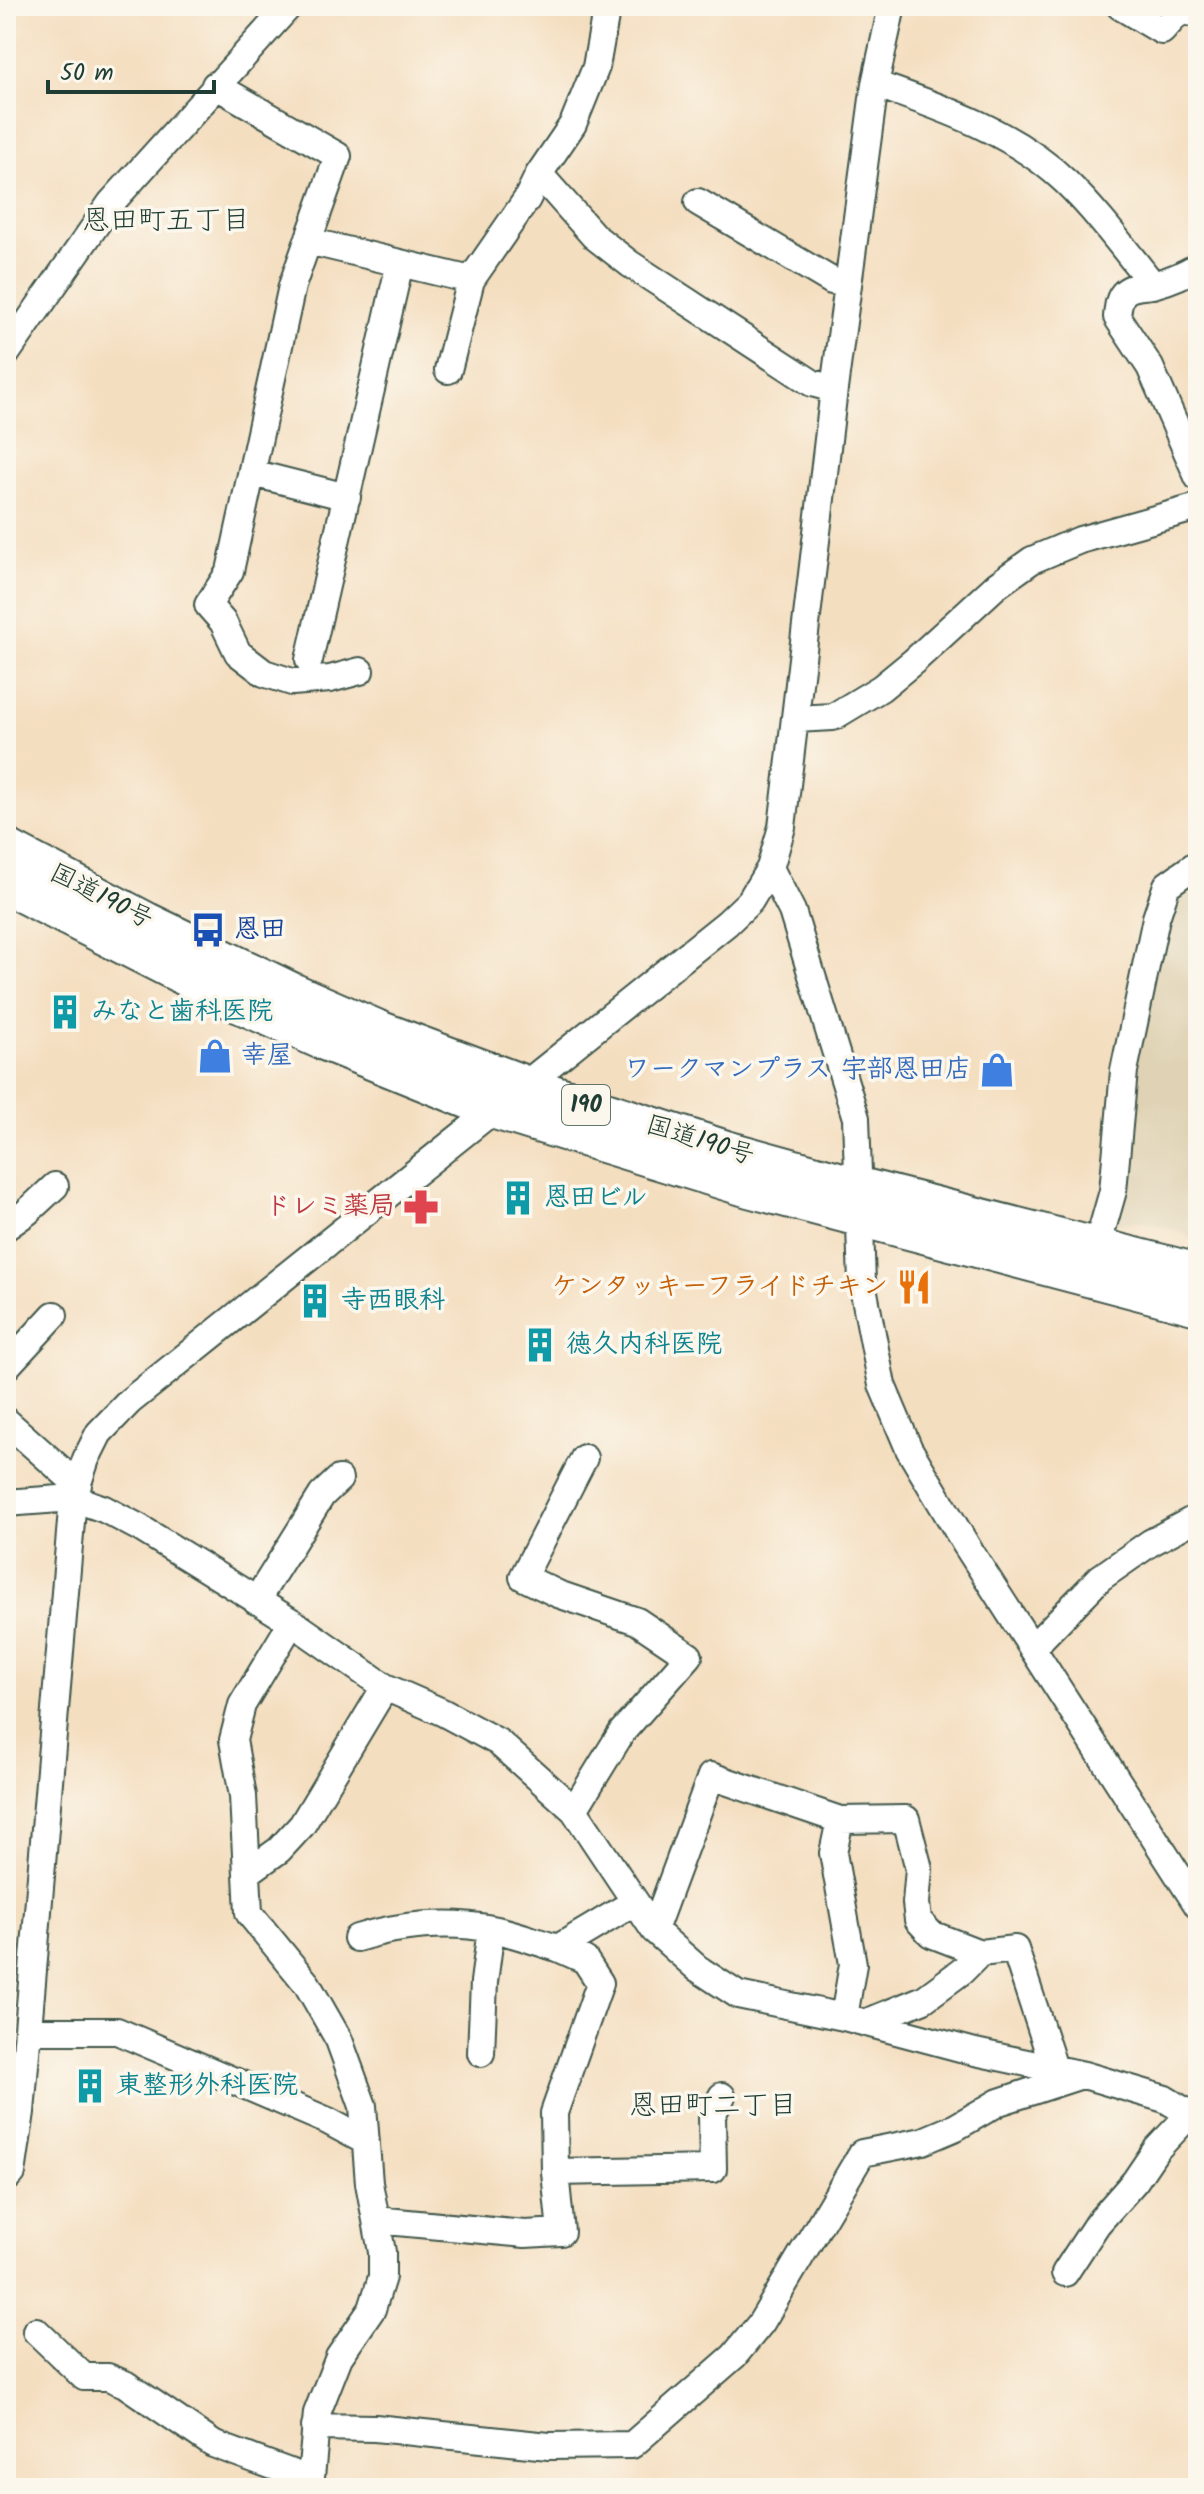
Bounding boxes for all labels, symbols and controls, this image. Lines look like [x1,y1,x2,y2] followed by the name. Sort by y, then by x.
[48,44,214,94] scale bar
[60,54,114,93] text: 50 m
[82,199,250,244] district label: 恩田町五丁目
[42,853,160,941] street label: 国道190号
[234,909,286,951] place label: 恩田
[189,911,227,949] bus stop icon: 恩田
[91,991,273,1033] place label: みなと歯科医院
[46,993,84,1031] building icon: みなと歯科医院
[241,1035,293,1077] place label: 幸屋
[196,1037,234,1075] shop icon: 幸屋
[624,1049,971,1091] place label: ワークマンプラス 宇部恩田店
[978,1051,1016,1089] shop icon: ワークマンプラス 宇部恩田店
[562,1085,610,1125] road number: 190
[640,1105,760,1177] street label: 国道190号
[544,1177,647,1219] place label: 恩田ビル
[499,1179,537,1217] building icon: 恩田ビル
[265,1186,395,1228] place label: ドレミ薬局
[402,1188,440,1226] pharmacy icon: ドレミ薬局
[552,1266,888,1308] place label: ケンタッキーフライドチキン
[895,1268,933,1306] restaurant icon: ケンタッキーフライドチキン
[341,1280,445,1322] place label: 寺西眼科
[296,1282,334,1320] building icon: 寺西眼科
[566,1324,722,1366] place label: 徳久内科医院
[521,1326,559,1364] building icon: 徳久内科医院
[116,2065,298,2107] place label: 東整形外科医院
[71,2067,109,2105] building icon: 東整形外科医院
[629,2084,797,2129] district label: 恩田町二丁目

